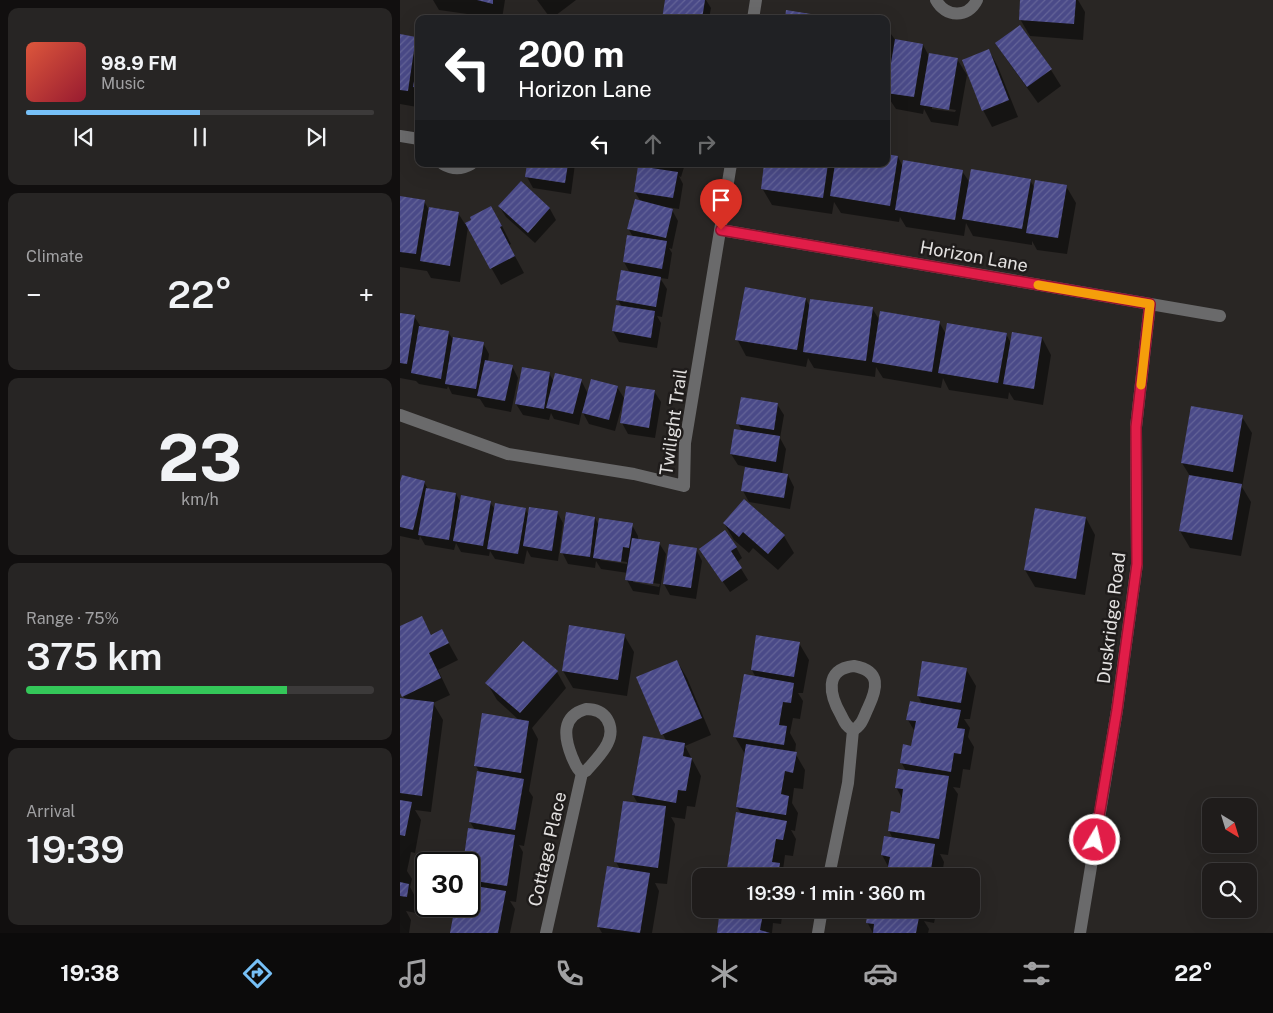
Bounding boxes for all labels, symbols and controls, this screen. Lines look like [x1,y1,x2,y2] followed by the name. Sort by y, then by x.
[518,34,624,75] text: 200 m
[435,35,500,100] icon: left
[101,52,177,74] text: 98.9 FM
[101,74,145,93] text: Music
[518,76,652,102] text: Horizon Lane
[70,123,98,151] icon: previous
[186,123,214,151] icon: pause
[302,123,330,151] icon: next
[586,130,614,158] icon: left
[639,130,667,158] icon: ahead
[692,130,720,158] icon: right
[700,179,742,230] pin
[707,186,735,214] icon: arrive
[918,236,1030,276] street label: Horizon Lane
[26,247,83,266] text: Climate
[168,272,232,317] text: 22°
[26,278,42,311] text: −
[358,278,374,311] text: +
[655,367,691,477] street label: Twilight Trail
[158,419,242,496] text: 23
[181,490,219,509] text: km/h
[1093,551,1129,685] street label: Duskridge Road
[26,609,119,628] text: Range · 75%
[26,634,162,679] text: 375 km
[524,790,570,908] street label: Cottage Place
[1202,798,1258,852] north arrow
[1202,798,1257,918] map controls
[26,802,75,821] text: Arrival
[1068,813,1120,865] position arrow
[26,827,125,872] text: 19:39
[415,852,480,917] speed limit sign: 30
[1202,863,1257,918] button: search
[746,882,926,904] text: 19:39 · 1 min · 360 m
[240,956,275,991] icon: directions
[396,956,431,991] icon: music
[552,956,587,991] icon: phone
[707,956,742,991] icon: climate
[863,956,898,991] icon: car
[1019,956,1054,991] icon: filters
[60,960,120,986] text: 19:38
[1174,960,1213,986] text: 22°

